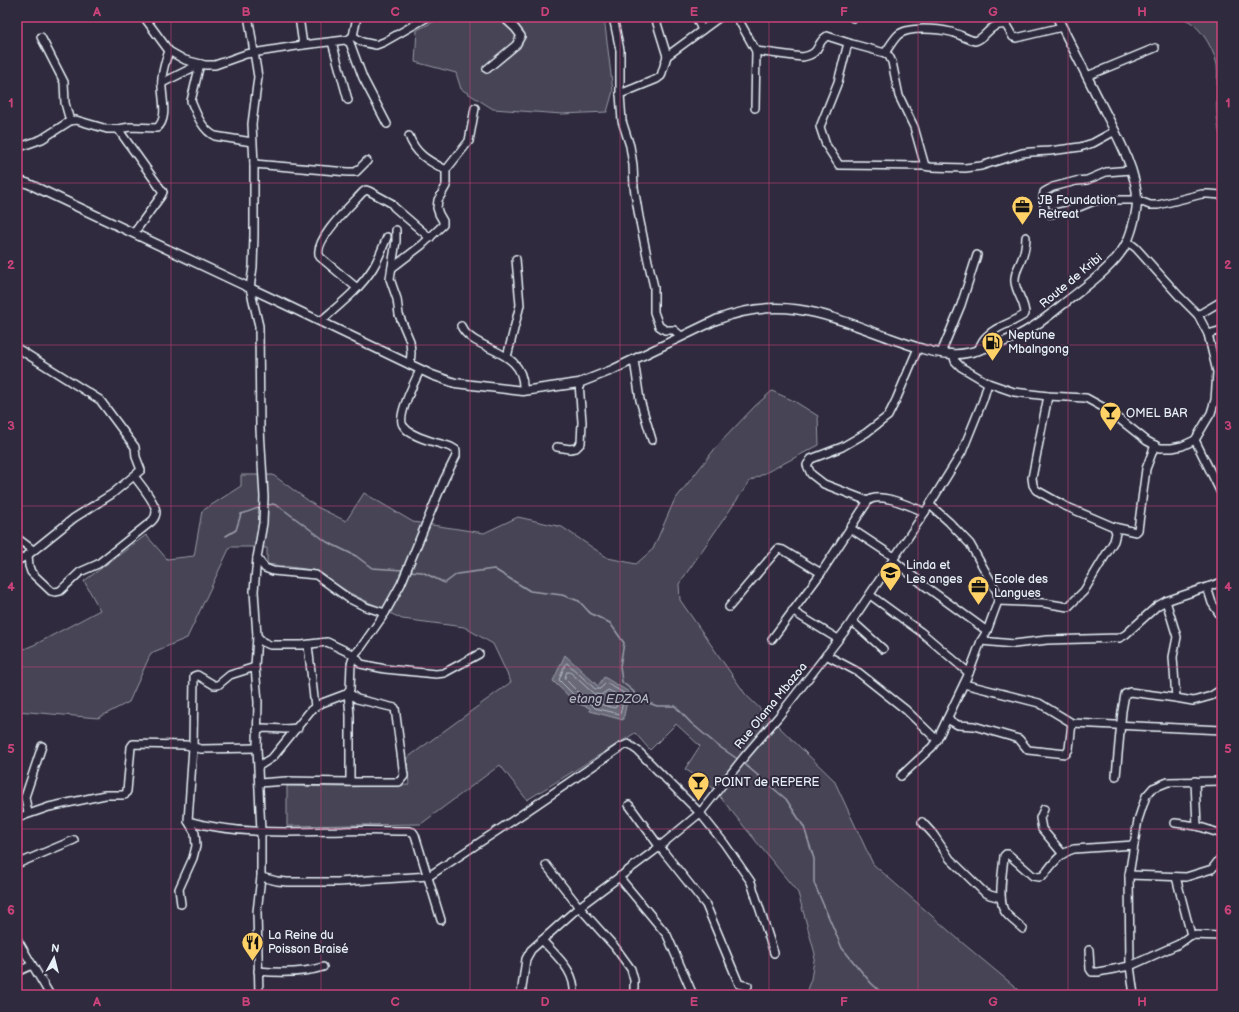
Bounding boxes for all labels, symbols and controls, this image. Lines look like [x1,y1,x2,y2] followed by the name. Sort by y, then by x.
[92,4,101,20] text: A
[241,4,251,20] text: B
[390,4,400,20] text: C
[540,4,550,20] text: D
[690,4,699,20] text: E
[840,4,848,20] text: F
[988,4,998,20] text: G
[1137,4,1147,20] text: H
[8,95,14,111] text: 1
[1225,95,1231,111] text: 1
[1038,193,1117,222] place label: JB Foundation Retreat
[1009,194,1035,227] office icon: JB Foundation Retreat
[1037,250,1106,312] street label: Route de Kribi
[7,257,15,273] text: 2
[1224,257,1232,273] text: 2
[1008,328,1069,357] place label: Neptune Mbalngong
[980,329,1006,362] fuel station icon: Neptune Mbalngong
[1097,400,1123,433] bar icon: OMEL BAR
[1126,406,1188,421] place label: OMEL BAR
[7,418,15,434] text: 3
[1224,418,1232,434] text: 3
[906,558,962,587] place label: Linda et Les anges
[878,559,904,592] school or university icon: Linda et Les anges
[994,572,1048,601] place label: Ecole des Langues
[965,573,991,606] office icon: Ecole des Langues
[7,579,15,595] text: 4
[1224,579,1232,595] text: 4
[731,659,811,752] street label: Rue Olama Mbazoa
[569,691,649,707] water label: etang EDZOA
[7,741,15,757] text: 5
[1224,741,1232,757] text: 5
[686,769,712,802] bar icon: POINT de REPERE
[714,775,820,790] place label: POINT de REPERE
[7,902,15,918] text: 6
[1224,902,1232,918] text: 6
[268,928,348,957] place label: La Reine du Poisson Braisé
[240,929,266,962] restaurant icon: La Reine du Poisson Braisé
[34,938,74,978] north arrow
[50,942,60,956] text: N
[92,994,101,1010] text: A
[241,994,251,1010] text: B
[390,994,400,1010] text: C
[540,994,550,1010] text: D
[690,994,699,1010] text: E
[840,994,848,1010] text: F
[988,994,998,1010] text: G
[1137,994,1147,1010] text: H

